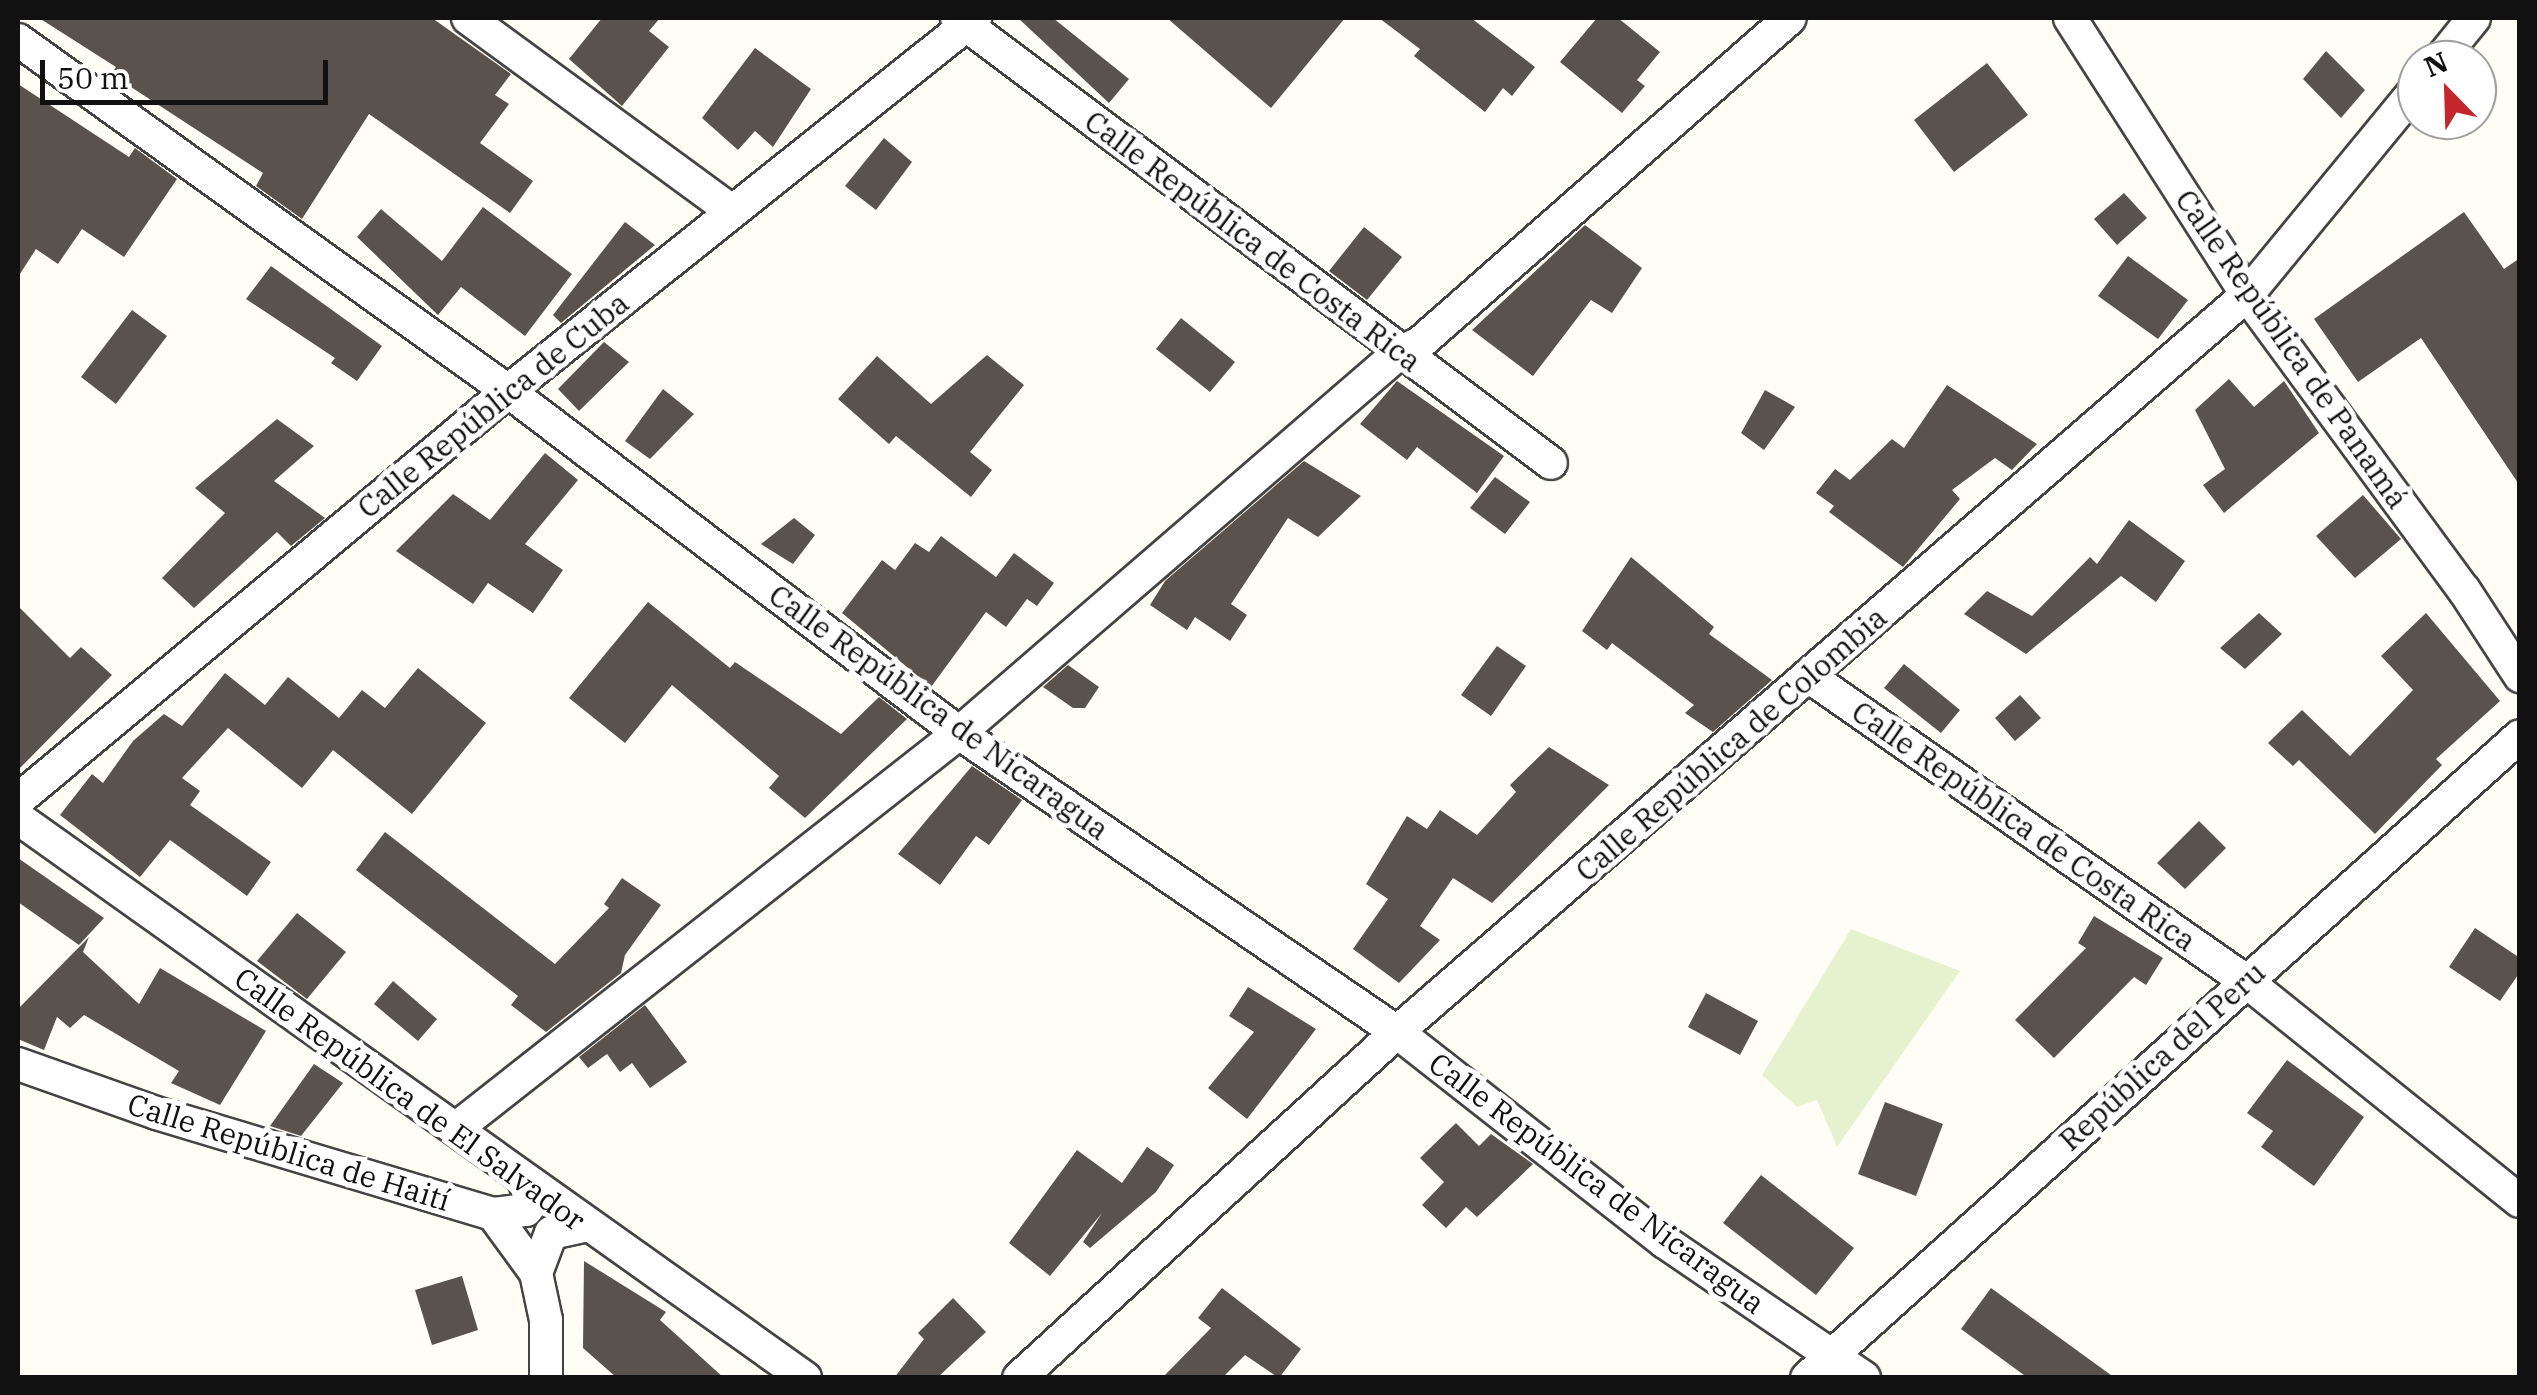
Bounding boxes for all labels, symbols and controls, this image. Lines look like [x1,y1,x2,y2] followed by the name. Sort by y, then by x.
[45,40,332,102] scale bar
[2397,40,2497,140] north arrow
[2418,42,2453,85] text: N
[57,58,129,97] text: 50 m
[1078,103,1428,379] street label: Calle República de Costa Rica
[2168,183,2416,515] street label: Calle República de Panamá
[350,285,636,525] street label: Calle República de Cuba
[762,577,1116,847] street label: Calle República de Nicaragua
[1568,599,1894,889] street label: Calle República de Colombia
[1845,693,2203,959] street label: Calle República de Costa Rica
[2052,954,2272,1158] street label: República del Peru
[228,960,592,1238] street label: Calle República de El Salvador
[1422,1045,1772,1321] street label: Calle República de Nicaragua
[123,1086,455,1218] street label: Calle República de Haití

